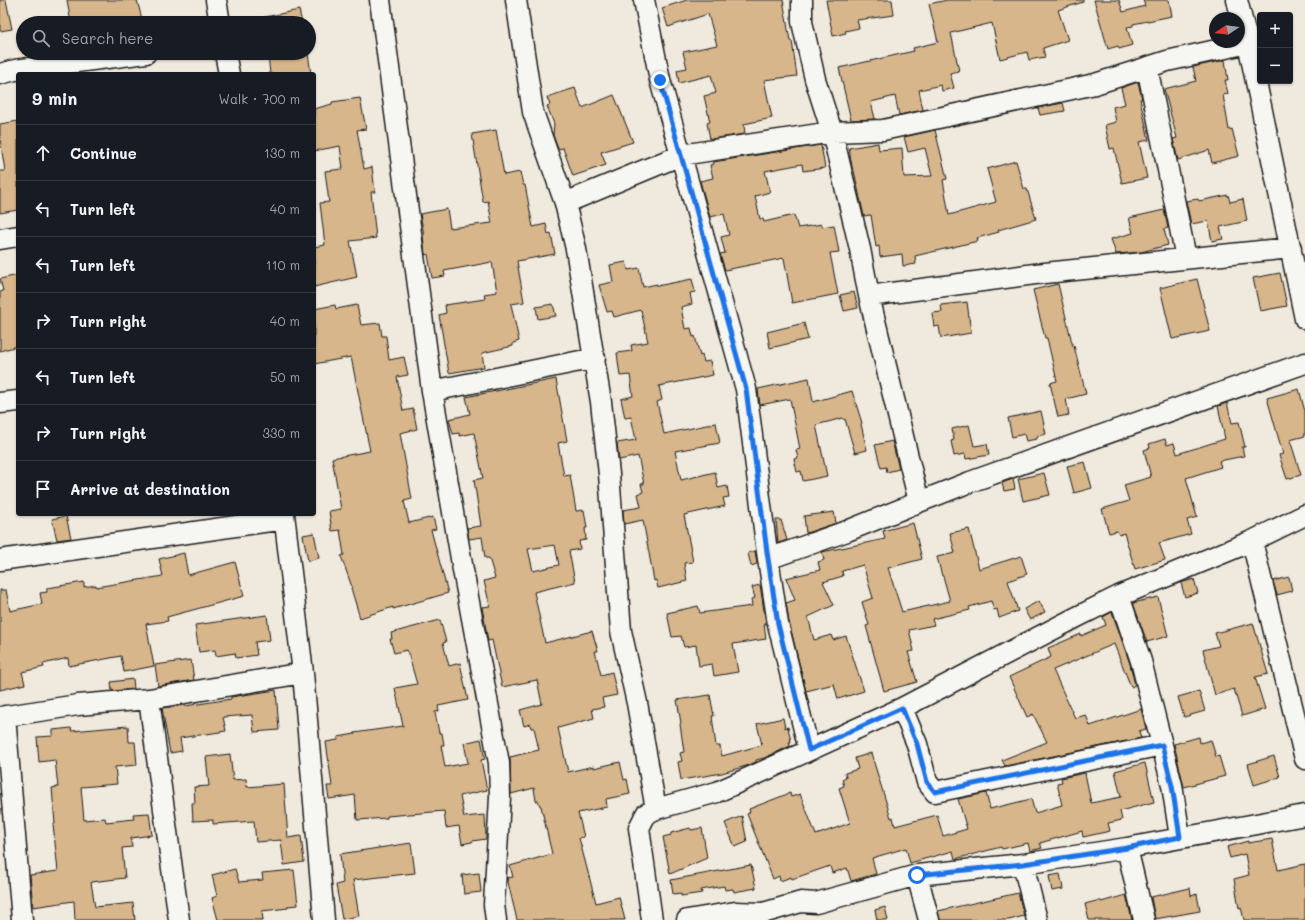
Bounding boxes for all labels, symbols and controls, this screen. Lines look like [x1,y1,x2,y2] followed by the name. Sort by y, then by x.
[1209,12,1245,48] north arrow
[1257,12,1293,84] map controls
[1257,12,1293,48] button: +
[16,16,316,60] search box
[30,27,52,49] icon: search
[62,28,153,48] text: Search here
[1257,48,1293,84] button: −
[651,71,669,89] route end
[32,87,77,109] text: 9 min
[219,90,300,107] text: Walk · 700 m
[32,142,54,164] icon: ahead
[70,143,137,163] text: Continue
[264,144,300,161] text: 130 m
[32,198,54,220] icon: left
[70,199,135,219] text: Turn left
[270,200,300,217] text: 40 m
[32,254,54,276] icon: left
[70,255,135,275] text: Turn left
[266,256,300,273] text: 110 m
[32,310,54,332] icon: right
[70,311,147,331] text: Turn right
[270,312,300,329] text: 40 m
[32,366,54,388] icon: left
[70,367,135,387] text: Turn left
[270,368,300,385] text: 50 m
[32,422,54,444] icon: right
[70,423,147,443] text: Turn right
[262,424,300,441] text: 330 m
[32,478,54,500] icon: arrive
[70,479,230,499] text: Arrive at destination
[908,866,926,884] route start

